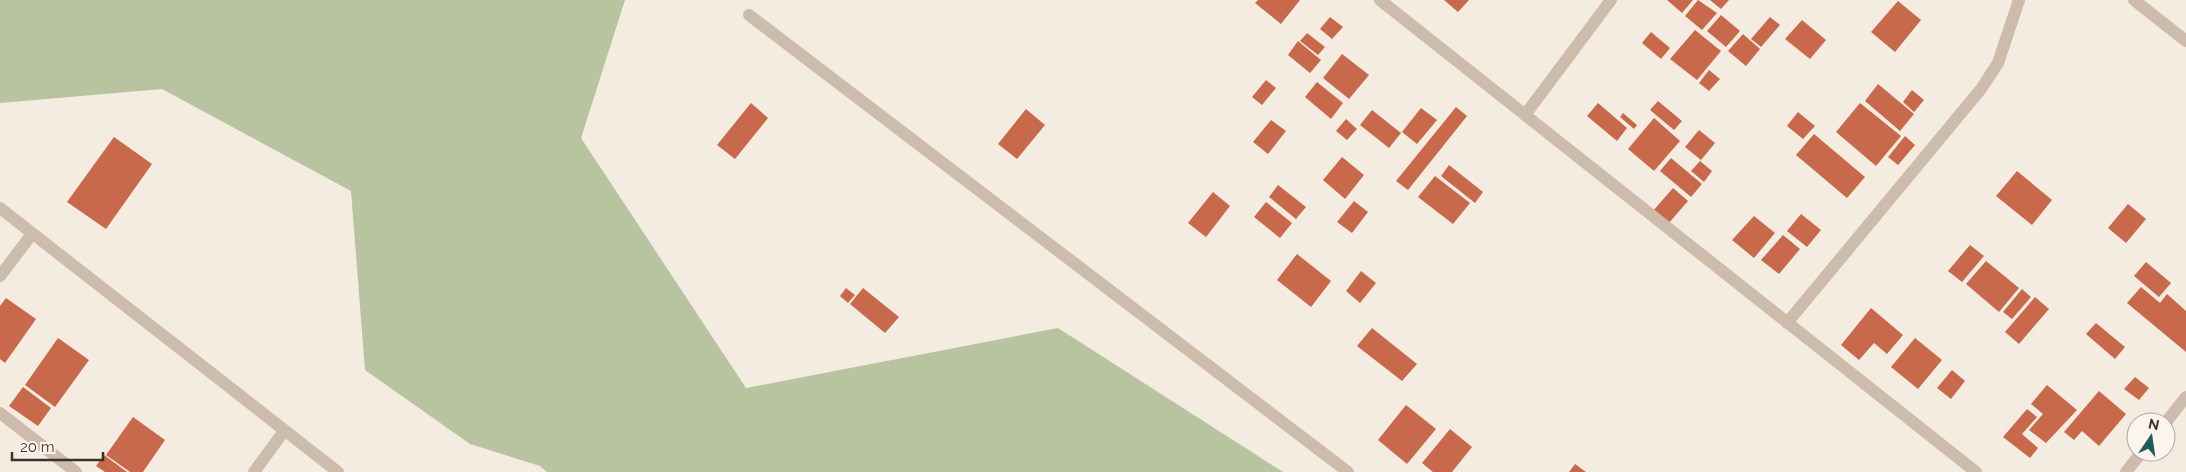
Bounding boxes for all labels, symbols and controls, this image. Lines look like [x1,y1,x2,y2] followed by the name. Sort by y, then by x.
[2126,412,2176,462] north arrow
[2147,415,2161,433] text: N
[12,430,104,462] scale bar
[20,438,55,456] text: 20 m

